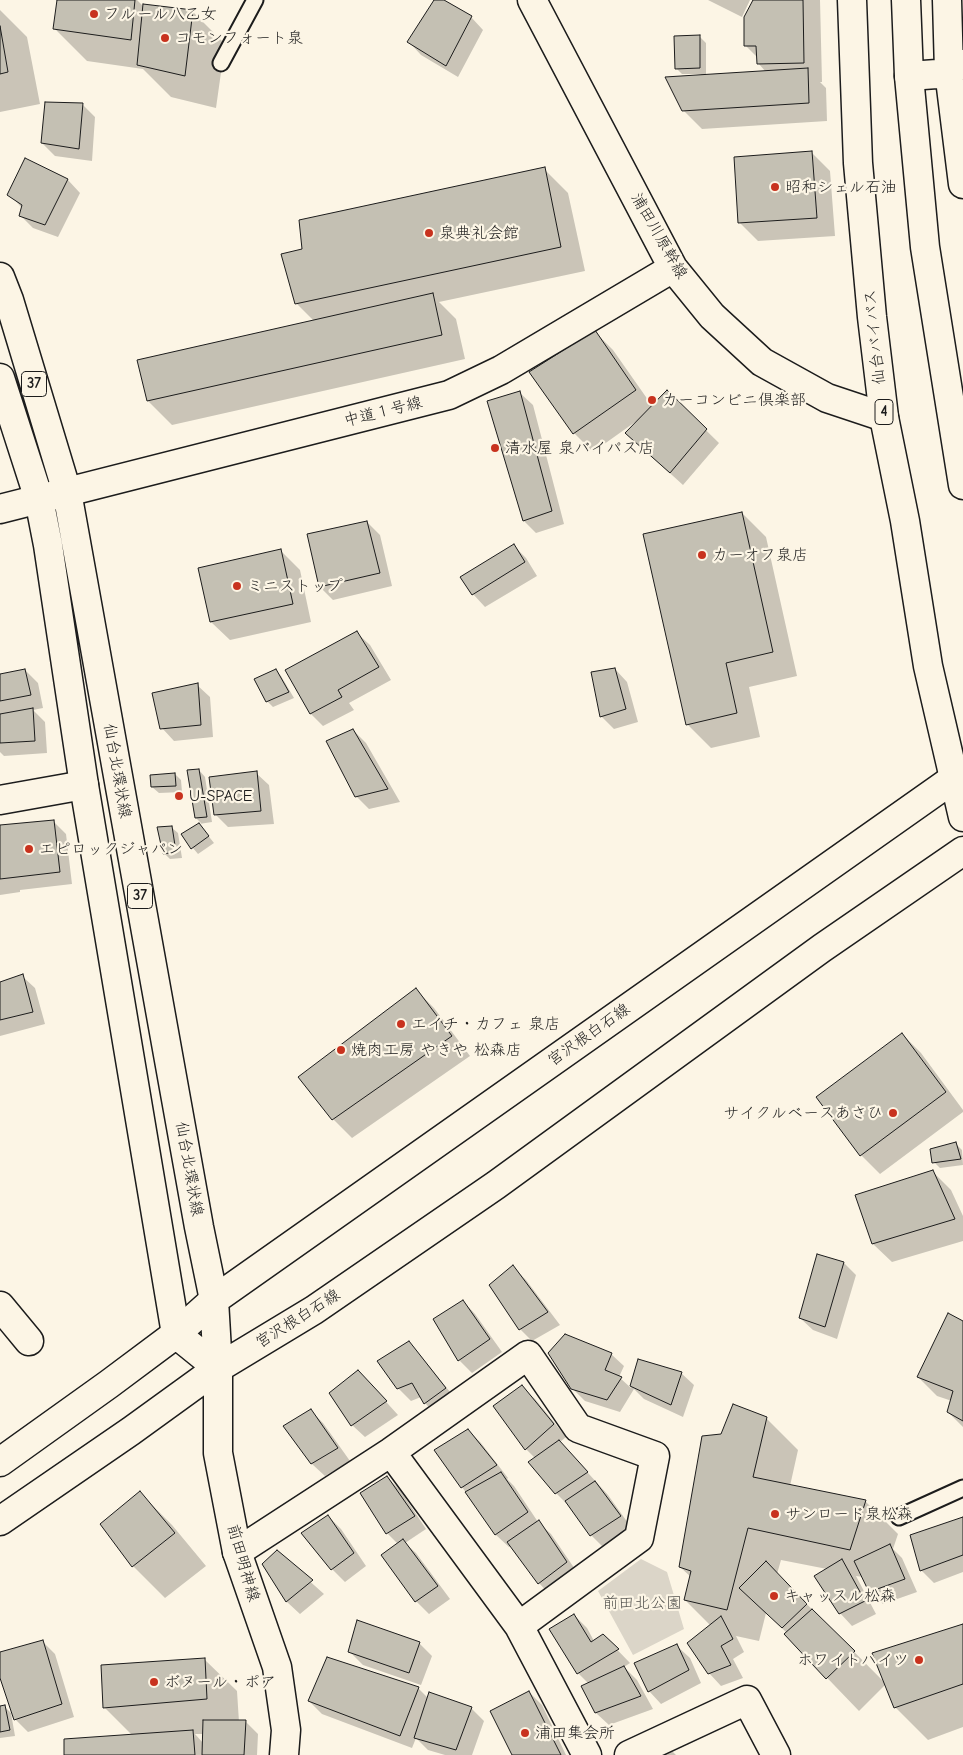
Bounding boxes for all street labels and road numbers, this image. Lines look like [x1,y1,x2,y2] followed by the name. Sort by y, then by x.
[627,190,691,282] street label: 浦田川原幹線
[860,288,890,386] street label: 仙台バイパス
[22,372,46,396] road number: 37
[342,393,424,431] street label: 中道１号線
[875,400,893,424] road number: 4
[99,722,135,820] street label: 仙台北環状線
[128,884,152,908] road number: 37
[544,1000,634,1070] street label: 宮沢根白石線
[171,1120,207,1218] street label: 仙台北環状線
[252,1285,344,1353] street label: 宮沢根白石線
[223,1522,263,1604] street label: 前田明神線

